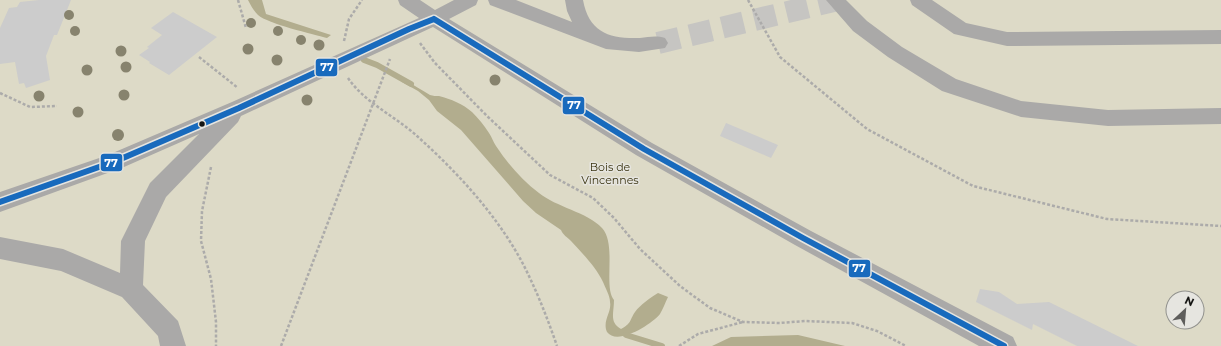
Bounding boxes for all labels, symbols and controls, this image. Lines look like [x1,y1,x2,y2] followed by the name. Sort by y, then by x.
[315,58,338,77] line badge: 77
[320,60,334,74] text: 77
[562,96,585,115] line badge: 77
[567,98,581,112] text: 77
[197,119,207,129] unlabelled marker
[100,153,123,172] line badge: 77
[104,156,118,170] text: 77
[581,160,639,187] park label: Bois de Vincennes
[848,259,871,278] line badge: 77
[852,261,866,275] text: 77
[1165,290,1205,330] north arrow
[1182,293,1196,309] text: N

